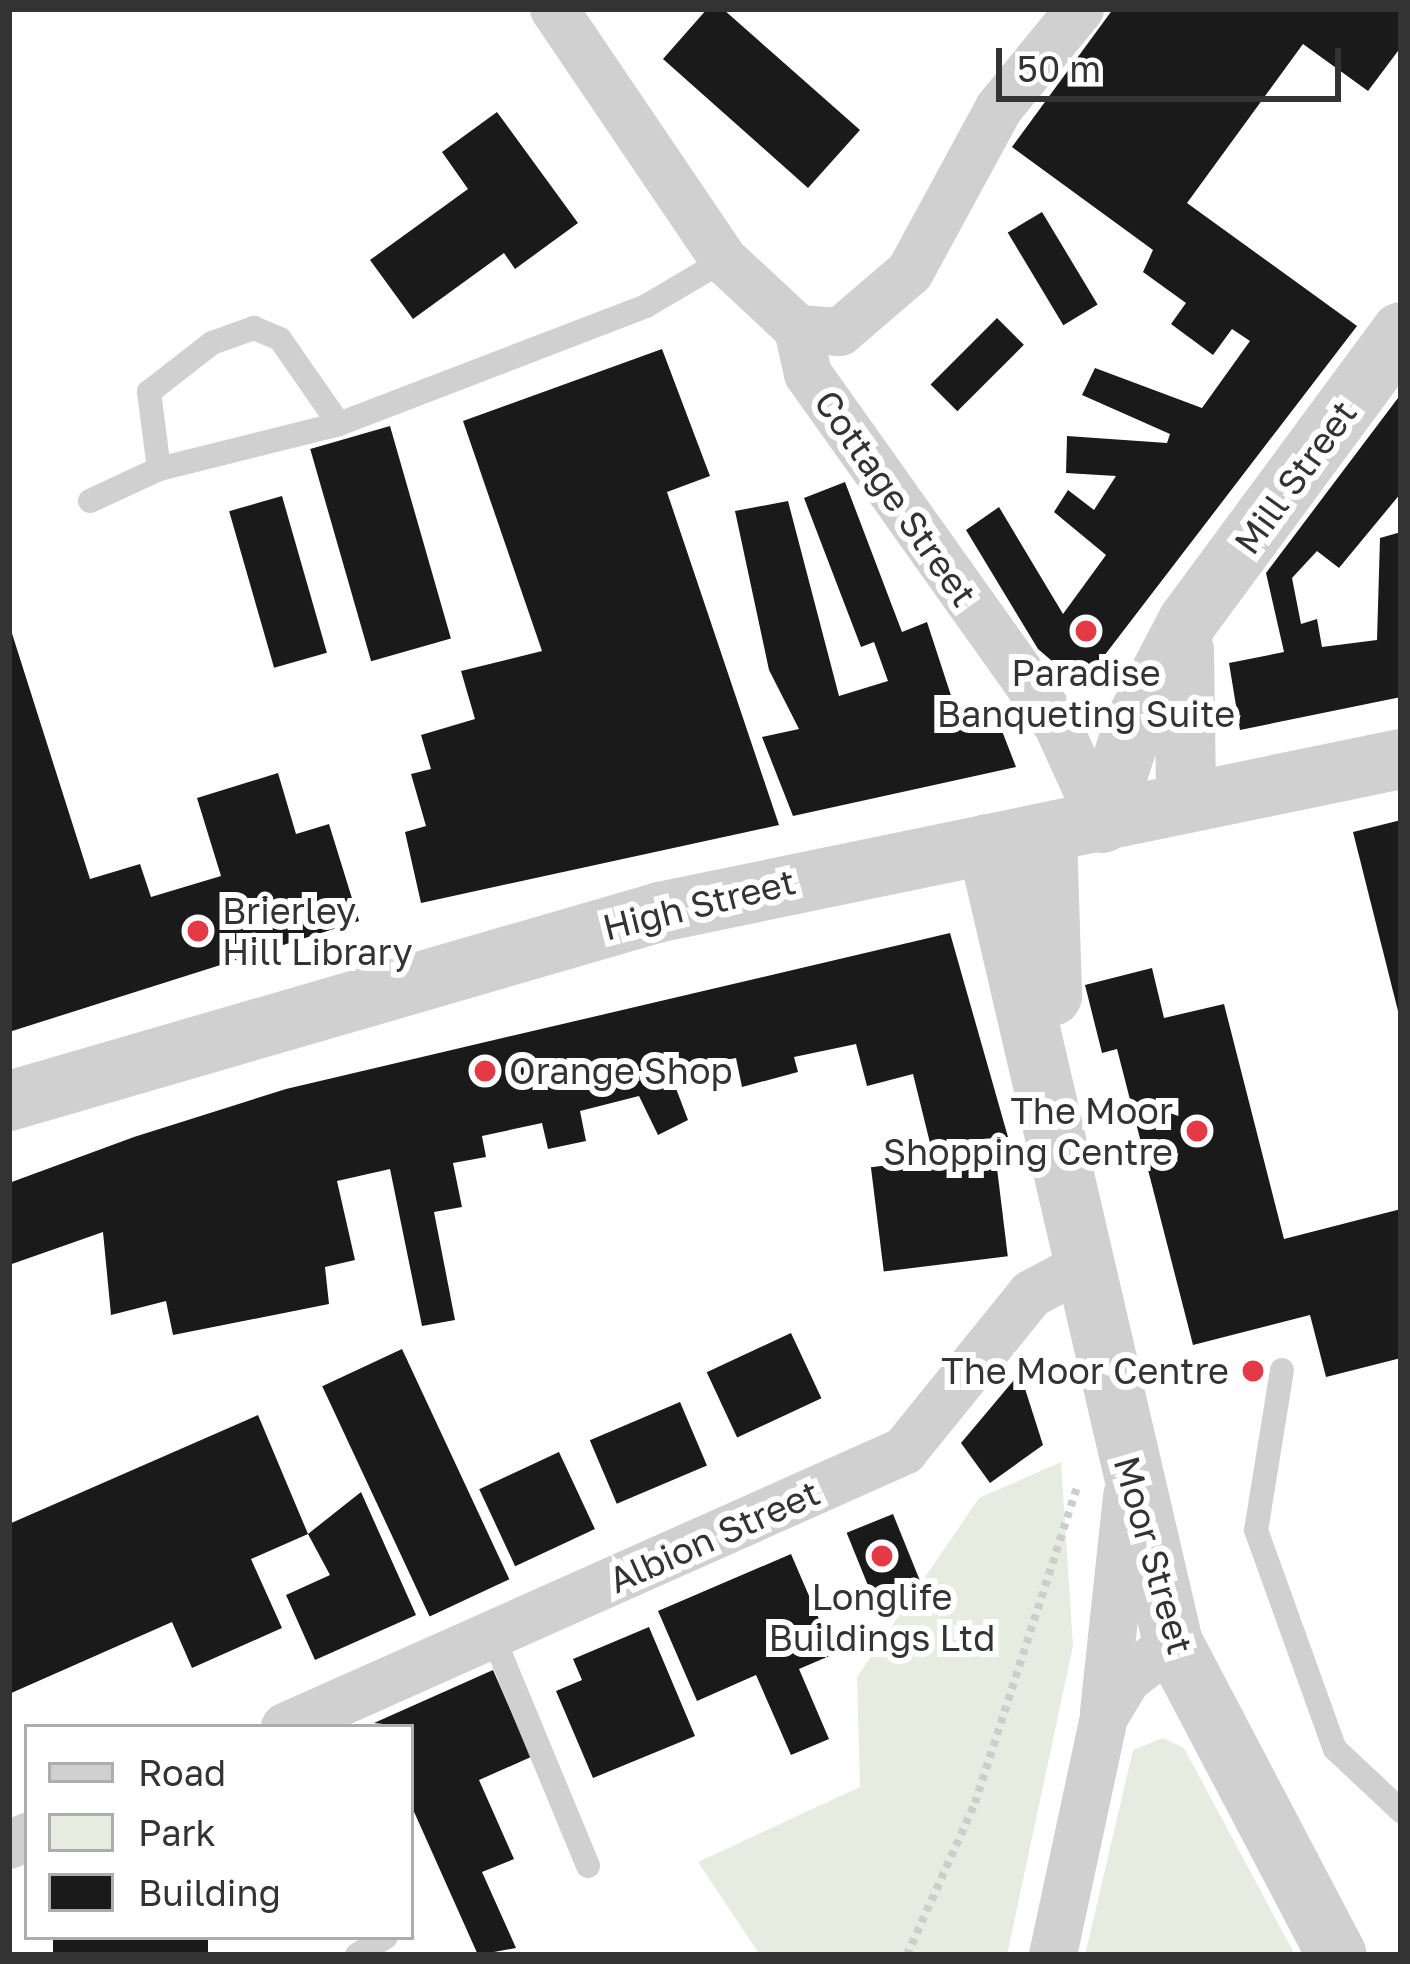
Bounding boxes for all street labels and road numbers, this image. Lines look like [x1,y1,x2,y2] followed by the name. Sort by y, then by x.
[806,382,986,614] street label: Cottage Street
[1225,392,1365,562] street label: Mill Street
[598,859,800,949] street label: High Street
[1105,1451,1203,1659] street label: Moor Street
[602,1470,826,1602] street label: Albion Street

